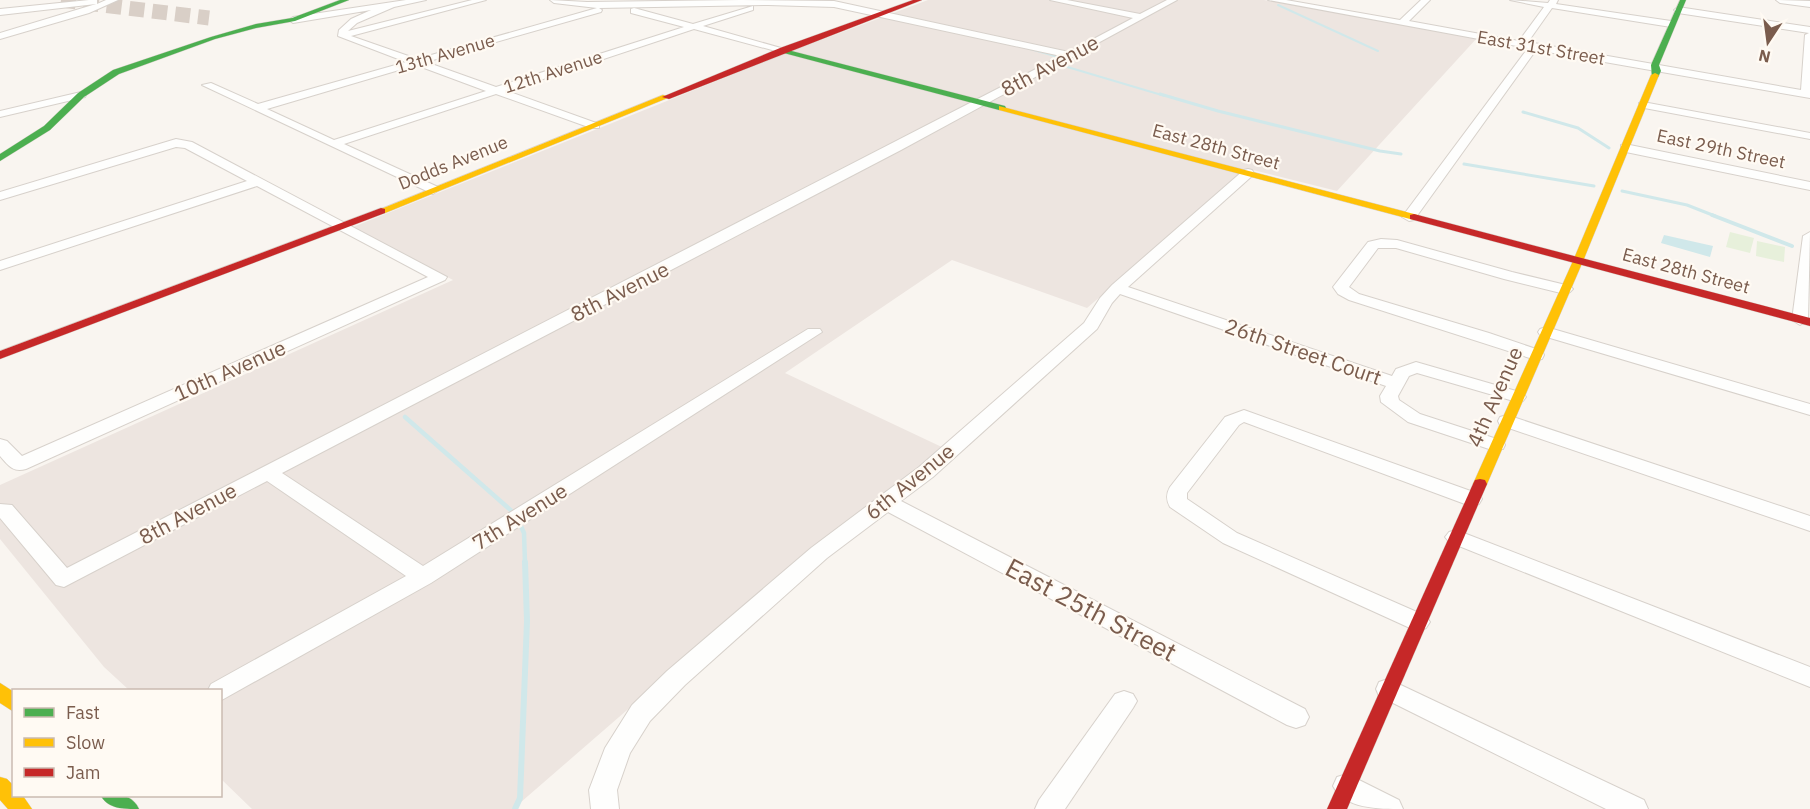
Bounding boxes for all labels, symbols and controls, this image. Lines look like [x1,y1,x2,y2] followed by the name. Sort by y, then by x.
[1738,12,1798,72] north arrow
[1475,25,1607,70] street label: East 31st Street
[392,28,497,79] street label: 13th Avenue
[996,28,1103,103] street label: 8th Avenue
[501,45,605,98] street label: 12th Avenue
[1757,46,1773,68] text: N
[1150,118,1282,175] street label: East 28th Street
[1655,124,1788,173] street label: East 29th Street
[395,130,511,195] street label: Dodds Avenue
[1620,242,1752,299] street label: East 28th Street
[566,254,674,328] street label: 8th Avenue
[1221,311,1385,391] street label: 26th Street Court
[169,333,290,407] street label: 10th Avenue
[1460,342,1529,451] street label: 4th Avenue
[859,437,960,526] street label: 6th Avenue
[134,476,241,551] street label: 8th Avenue
[467,476,572,556] street label: 7th Avenue
[1000,550,1183,669] street label: East 25th Street
[12,689,222,797] legend
[66,701,100,724] text: Fast
[66,731,105,754] text: Slow
[66,761,101,784] text: Jam

